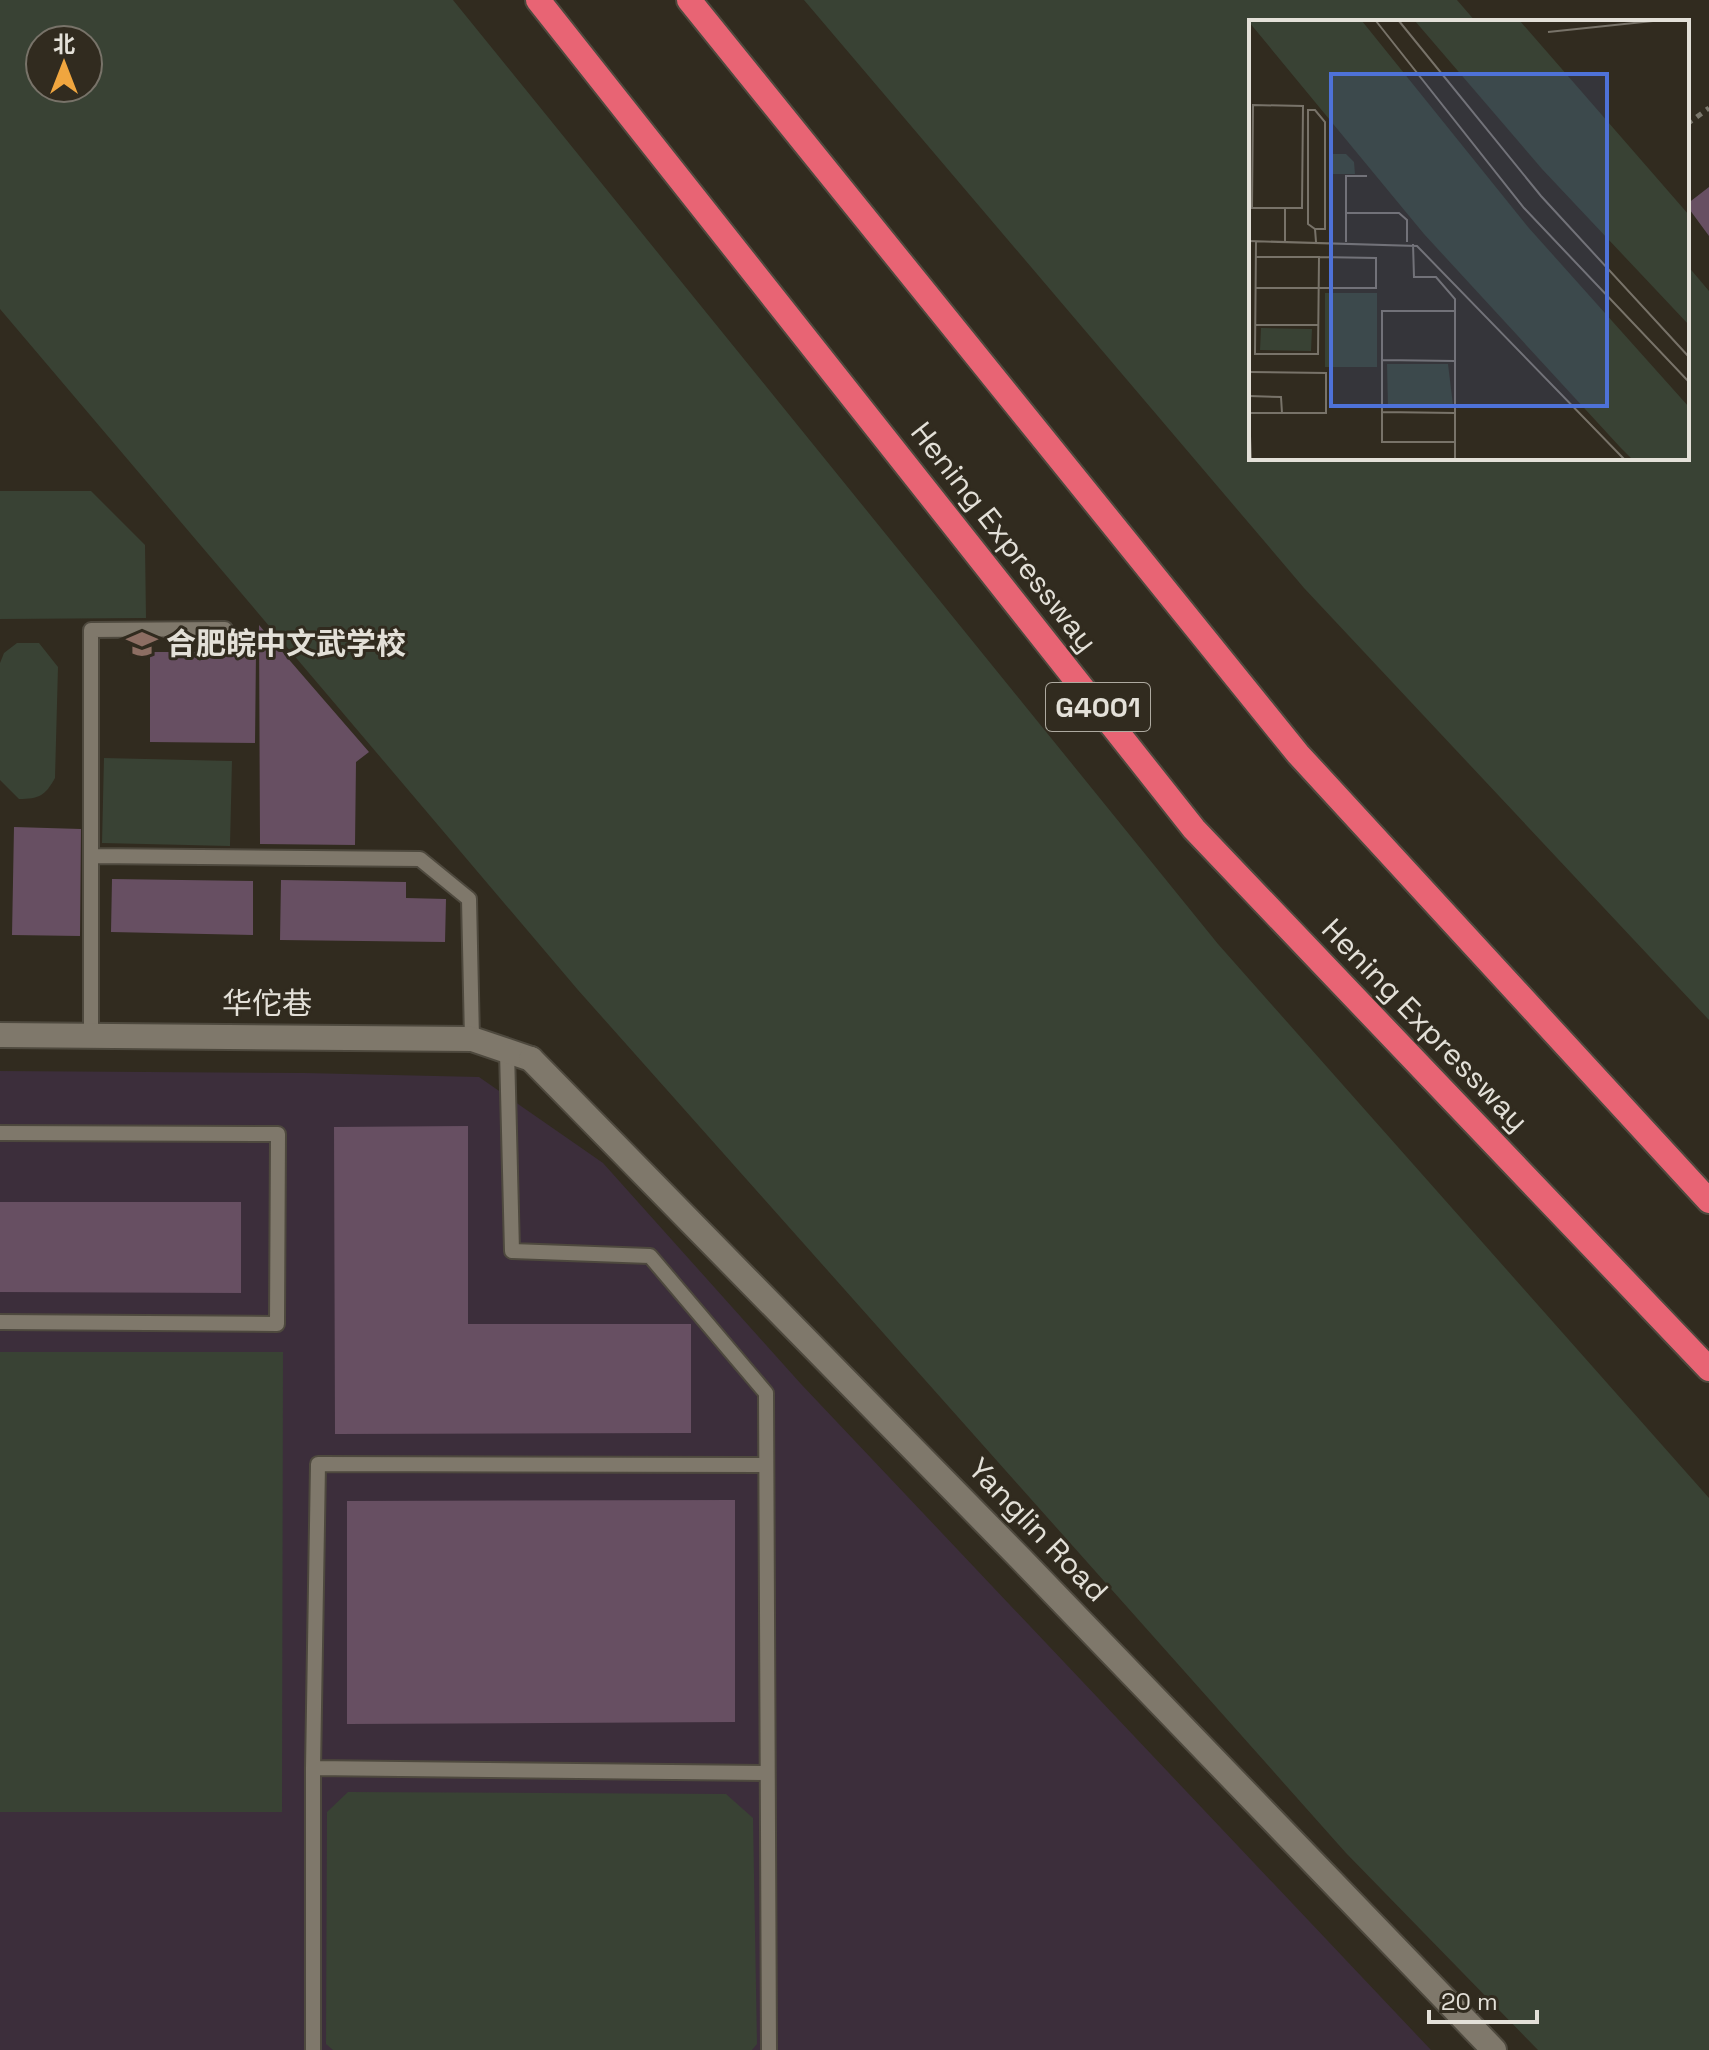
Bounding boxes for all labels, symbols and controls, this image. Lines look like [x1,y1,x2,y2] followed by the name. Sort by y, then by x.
[1249,20,1689,460] inset map
[24,24,104,104] north arrow
[53,30,75,58] text: 北
[902,414,1106,660] street label: Hening Expressway
[166,624,406,663] place label: 合肥皖中文武学校
[125,627,159,661] school or university icon: 合肥皖中文武学校
[1046,683,1150,731] road number: G4001
[1314,910,1537,1139] street label: Hening Expressway
[222,984,312,1023] street label: 华佗巷
[960,1449,1117,1610] street label: Yanglin Road
[1429,1974,1537,2024] scale bar
[1441,1986,1498,2017] text: 20 m

